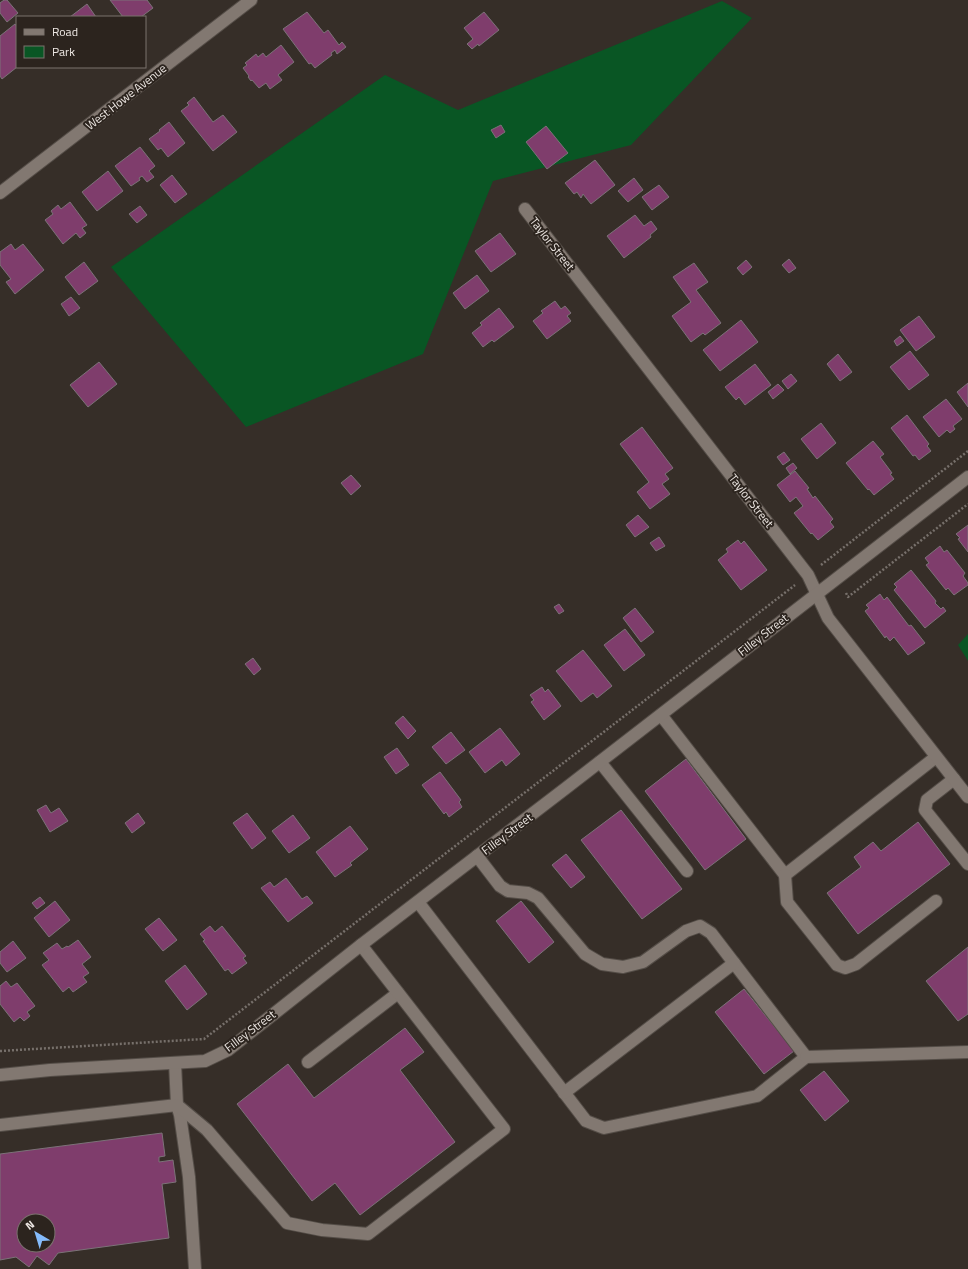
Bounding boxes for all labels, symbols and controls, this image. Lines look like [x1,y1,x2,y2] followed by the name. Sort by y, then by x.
[16,16,146,68] legend
[52,22,78,41] text: Road
[52,42,75,61] text: Park
[81,59,170,134] street label: West Howe Avenue
[525,213,580,275] street label: Taylor Street
[724,470,779,532] street label: Taylor Street
[733,608,793,661] street label: Filley Street
[477,808,537,859] street label: Filley Street
[220,1005,280,1056] street label: Filley Street
[16,1213,56,1253] north arrow
[22,1216,38,1234] text: N

